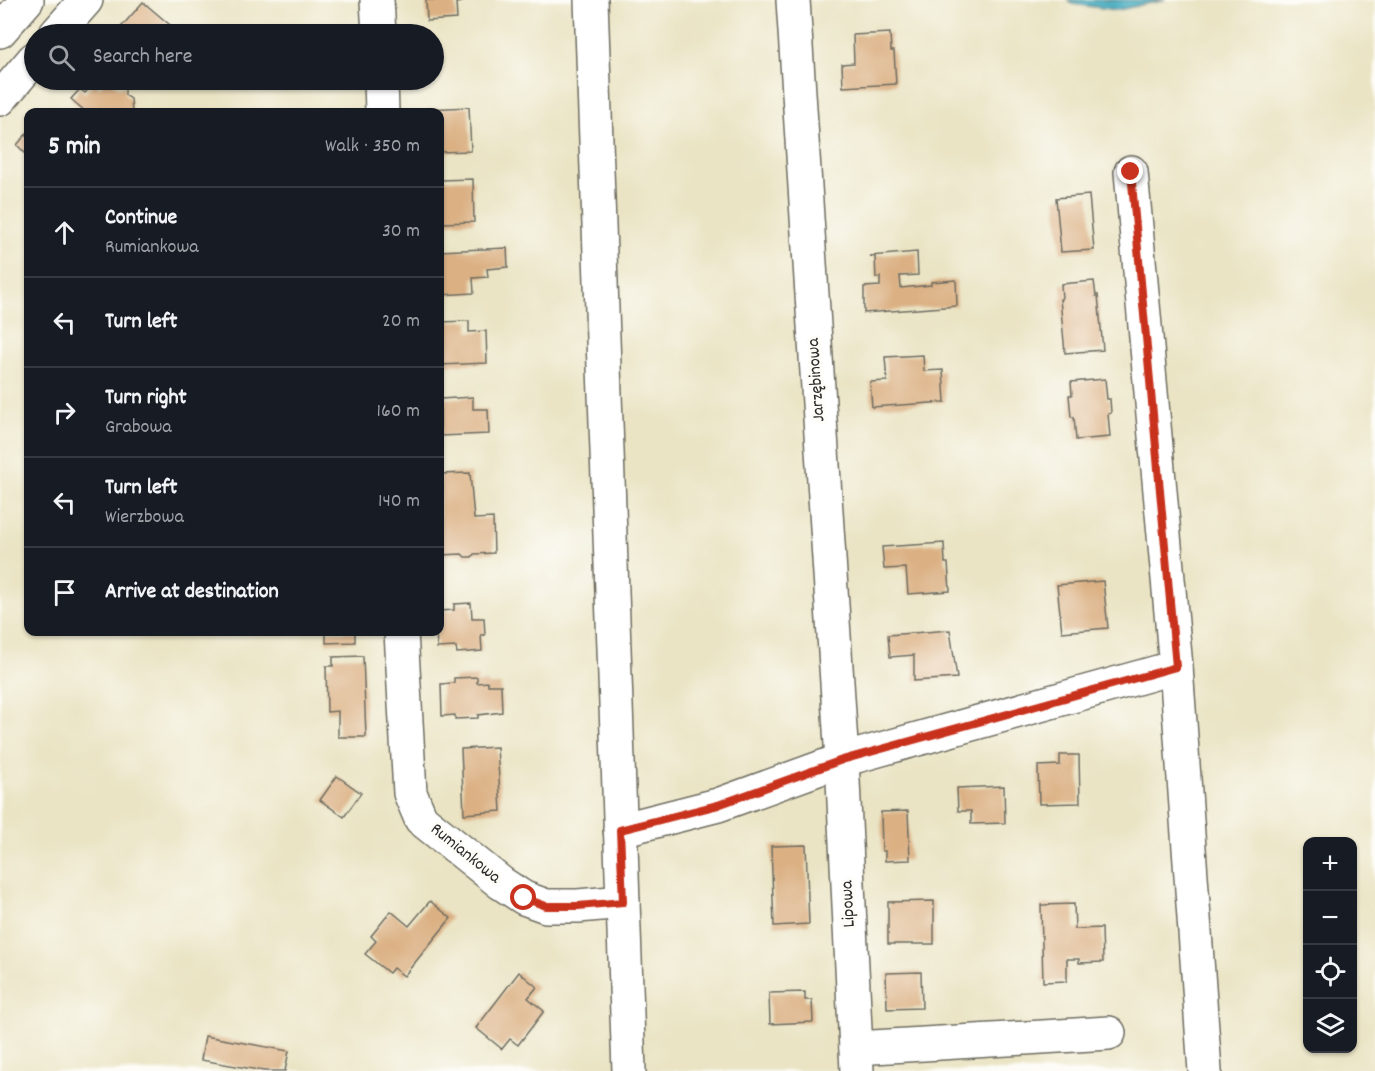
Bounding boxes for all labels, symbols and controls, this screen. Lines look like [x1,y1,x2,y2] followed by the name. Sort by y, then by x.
[24,24,444,90] search box
[45,41,78,74] icon: search
[93,42,192,73] text: Search here
[48,129,101,166] text: 5 min
[325,133,420,161] text: Walk · 350 m
[1117,158,1143,184] route end
[105,203,177,234] text: Continue
[48,216,81,249] icon: ahead
[382,218,420,246] text: 30 m
[105,234,199,262] text: Rumiankowa
[48,306,81,339] icon: left
[105,307,177,338] text: Turn left
[382,308,420,336] text: 20 m
[802,337,832,423] street label: Jarzębinowa
[105,383,187,414] text: Turn right
[48,396,81,429] icon: right
[377,398,420,426] text: 160 m
[105,414,172,442] text: Grabowa
[105,473,177,504] text: Turn left
[48,486,81,519] icon: left
[378,488,420,516] text: 140 m
[105,504,184,532] text: Wierzbowa
[48,576,81,609] icon: arrive
[105,577,279,608] text: Arrive at destination
[424,818,506,891] street label: Rumiankowa
[1303,837,1357,1053] map controls
[1303,837,1357,891] button: +
[835,879,863,928] street label: Lipowa
[510,884,536,910] route start
[1303,891,1357,945] button: −
[1303,945,1357,999] button: locate
[1303,999,1357,1053] button: layers

